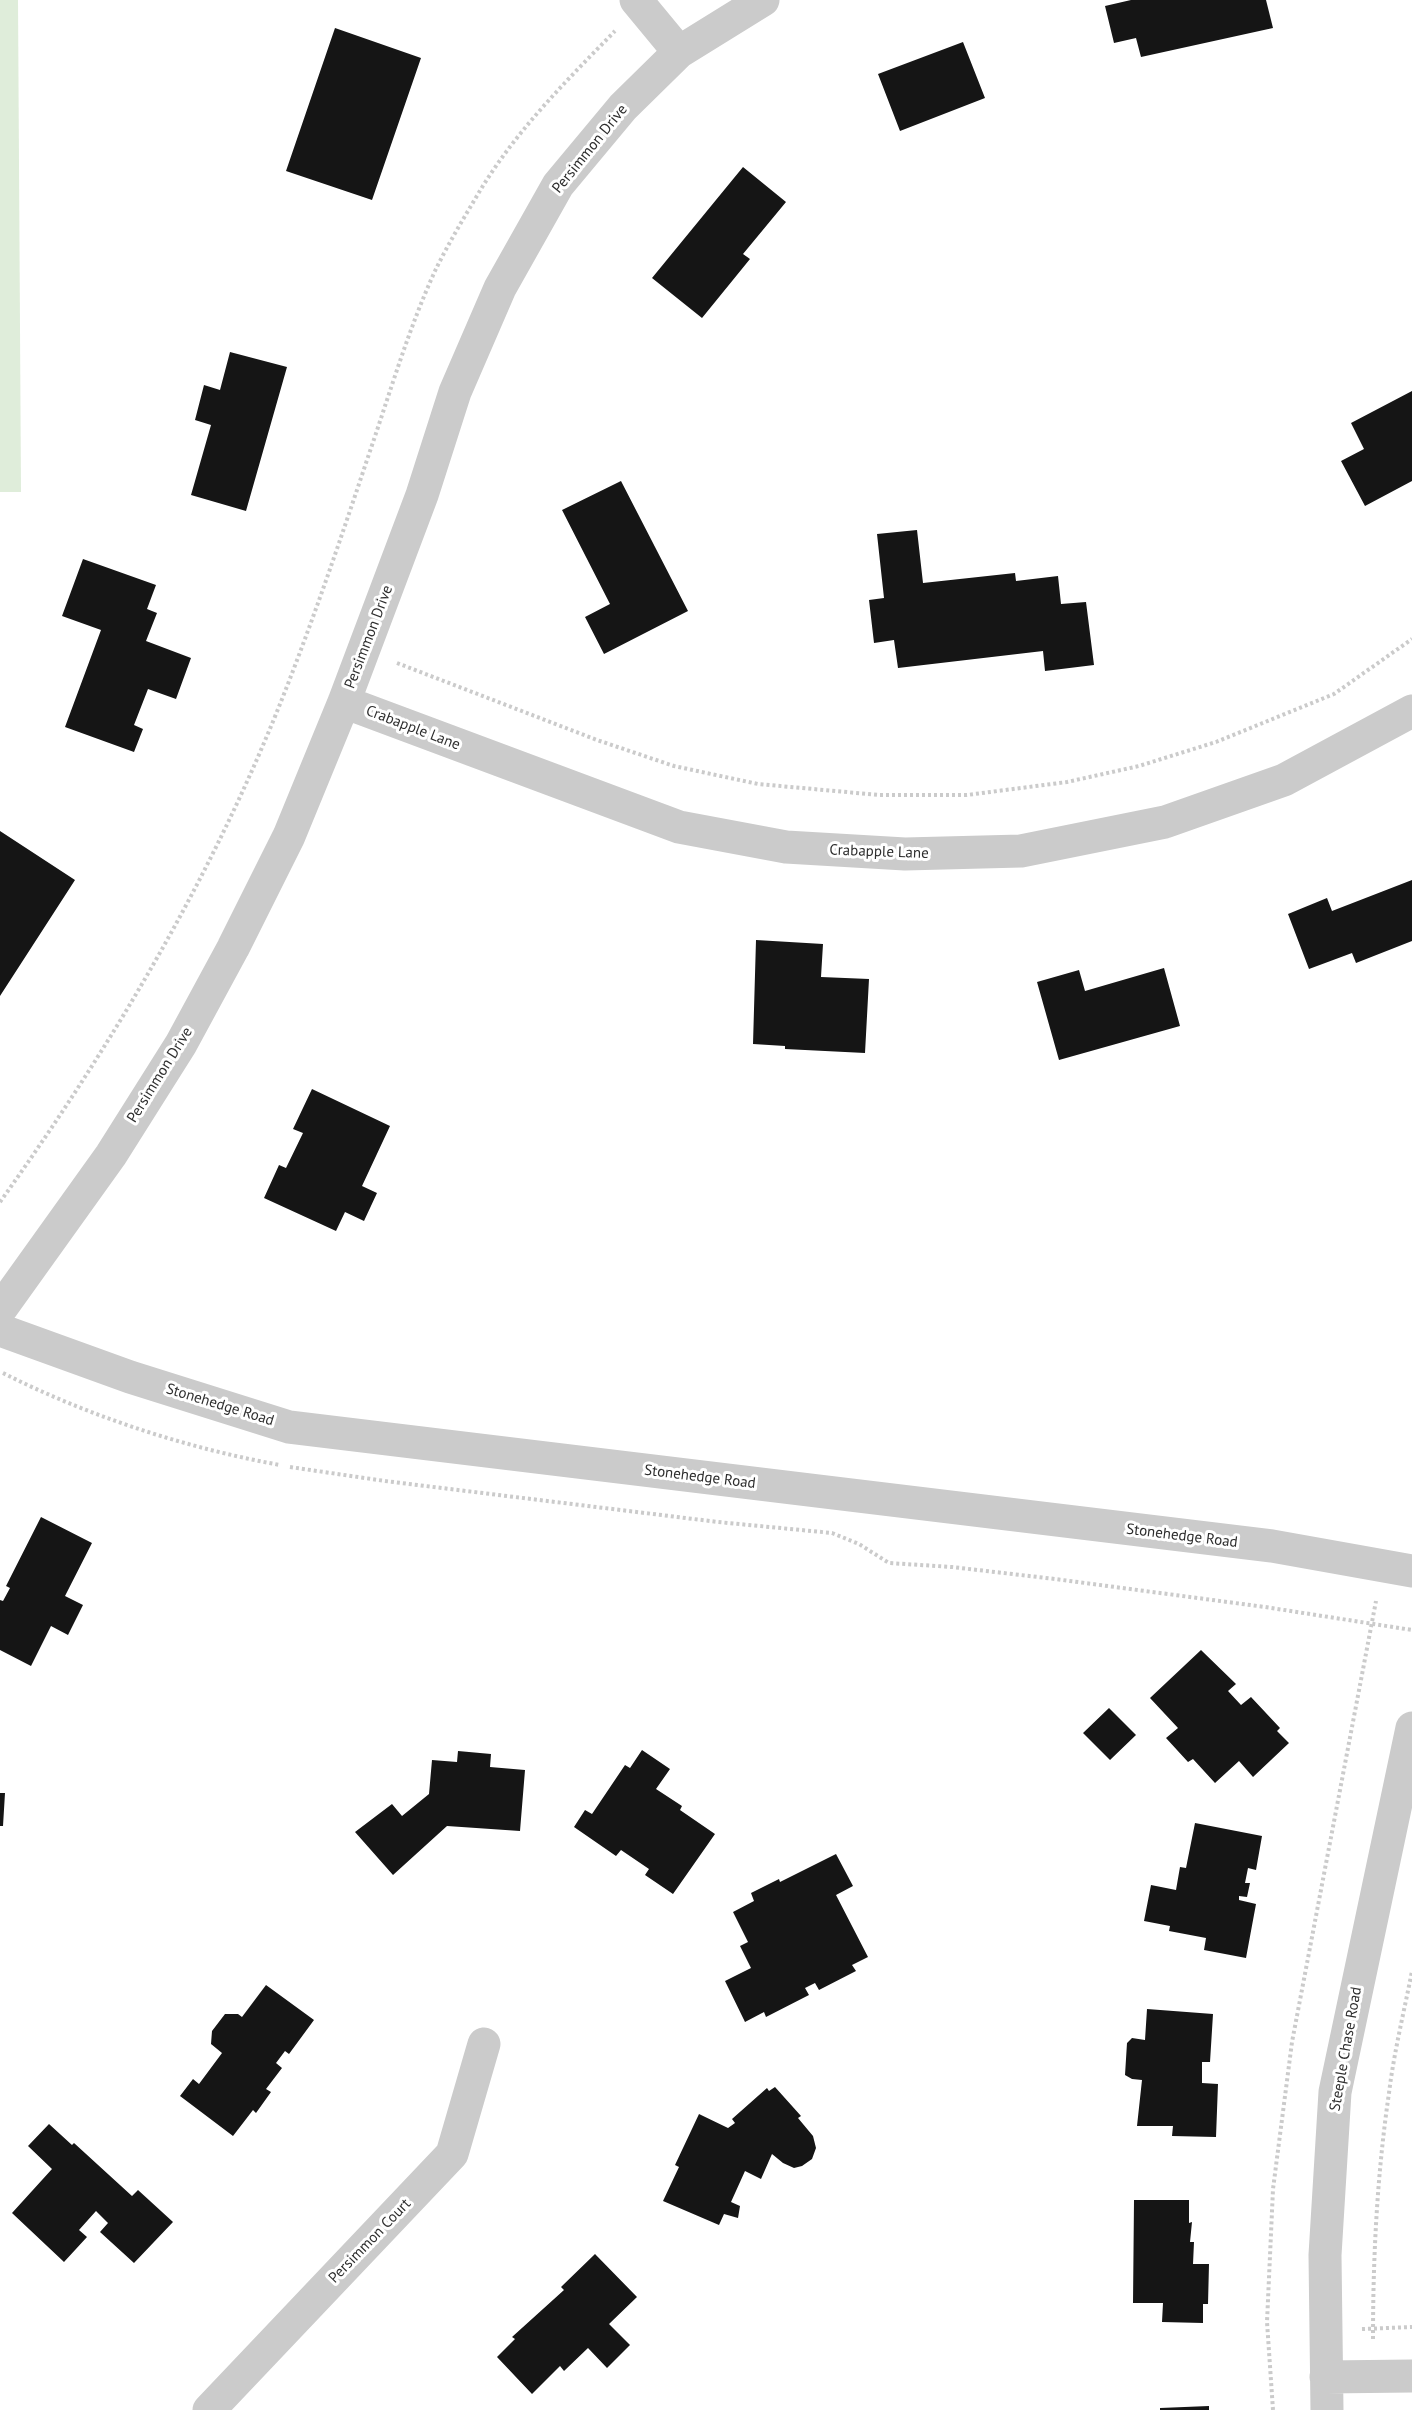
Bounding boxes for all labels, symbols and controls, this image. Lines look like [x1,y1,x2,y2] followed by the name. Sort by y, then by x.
[549,101,631,197] street label: Persimmon Drive
[341,583,397,691] street label: Persimmon Drive
[363,702,463,754] street label: Crabapple Lane
[829,841,929,863] street label: Crabapple Lane
[123,1024,197,1126] street label: Persimmon Drive
[164,1380,276,1430] street label: Stonehedge Road
[643,1461,757,1493] street label: Stonehedge Road
[1125,1520,1239,1552] street label: Stonehedge Road
[1326,1985,1366,2113] street label: Steeple Chase Road
[325,2195,415,2287] street label: Persimmon Court

